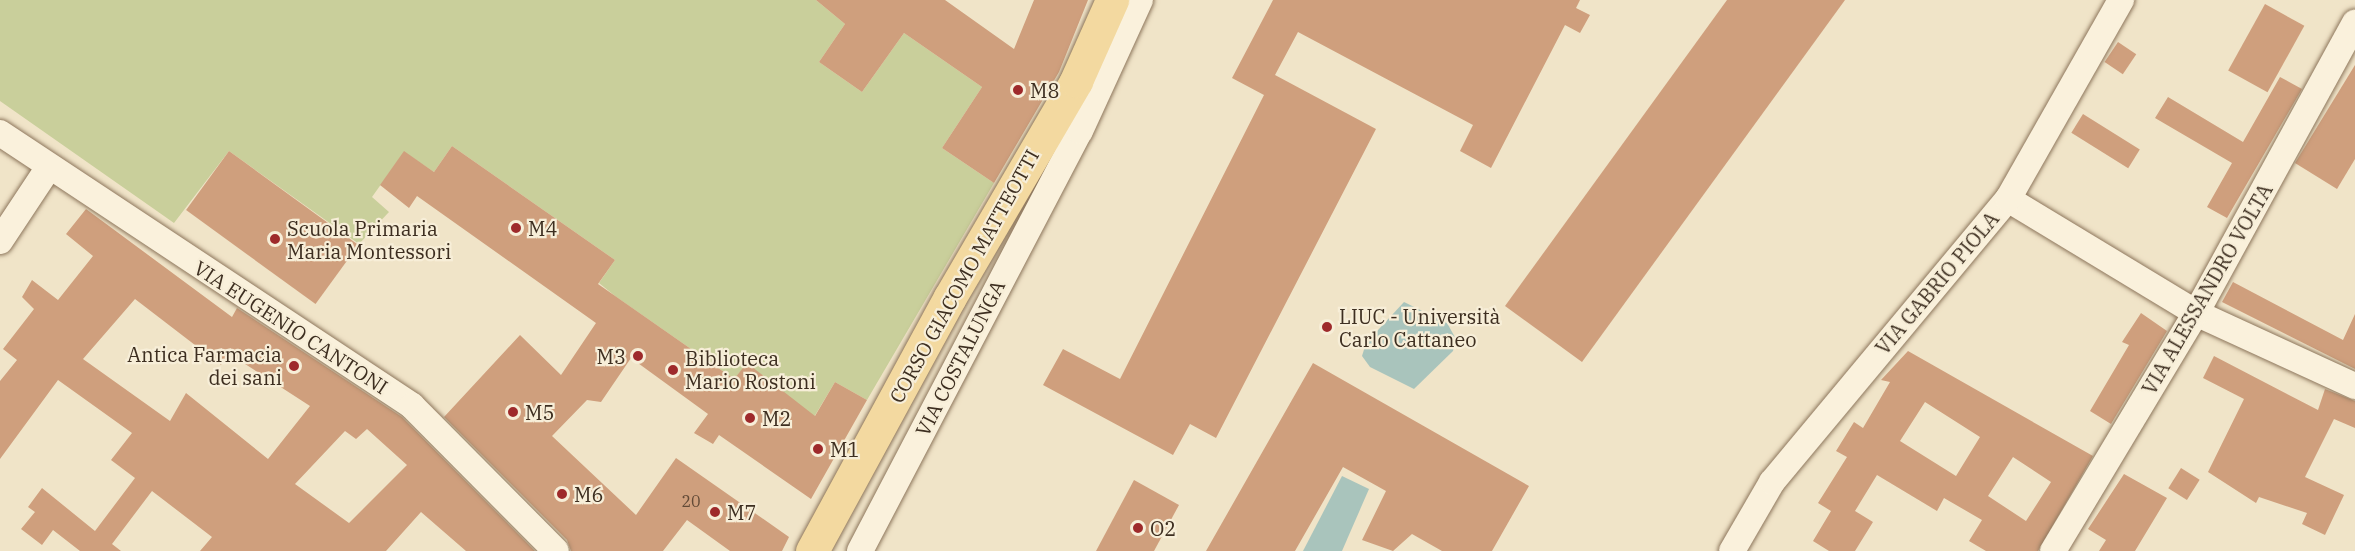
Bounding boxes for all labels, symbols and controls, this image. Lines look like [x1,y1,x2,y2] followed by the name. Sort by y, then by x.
[1030,78,1059,102] place label: M8
[1011,83,1025,97] marker: M8
[884,145,1044,407] street label: CORSO GIACOMO MATTEOTTI
[2137,179,2277,399] street label: VIA ALESSANDRO VOLTA
[1870,207,2004,359] street label: VIA GABRIO PIOLA
[287,216,451,263] place label: Scuola Primaria Maria Montessori
[528,216,557,240] place label: M4
[509,221,523,235] marker: M4
[268,232,282,246] marker: Scuola Primaria Maria Montessori
[190,255,392,399] street label: VIA EUGENIO CANTONI
[910,276,1010,440] street label: VIA COSTALUNGA
[1339,304,1500,351] place label: LIUC - Università Carlo Cattaneo
[1320,320,1334,334] marker: LIUC - Università Carlo Cattaneo
[127,342,282,389] place label: Antica Farmacia dei sani
[597,344,626,368] place label: M3
[685,346,816,393] place label: Biblioteca Mario Rostoni
[631,349,645,363] marker: M3
[287,359,301,373] marker: Antica Farmacia dei sani
[666,363,680,377] marker: Biblioteca Mario Rostoni
[525,400,554,424] place label: M5
[506,405,520,419] marker: M5
[762,406,791,430] place label: M2
[743,411,757,425] marker: M2
[830,437,859,461] place label: M1
[811,442,825,456] marker: M1
[574,482,603,506] place label: M6
[555,487,569,501] marker: M6
[681,491,701,511] house number: 20
[727,500,756,524] place label: M7
[708,505,722,519] marker: M7
[1150,516,1176,540] place label: O2
[1131,521,1145,535] marker: O2

